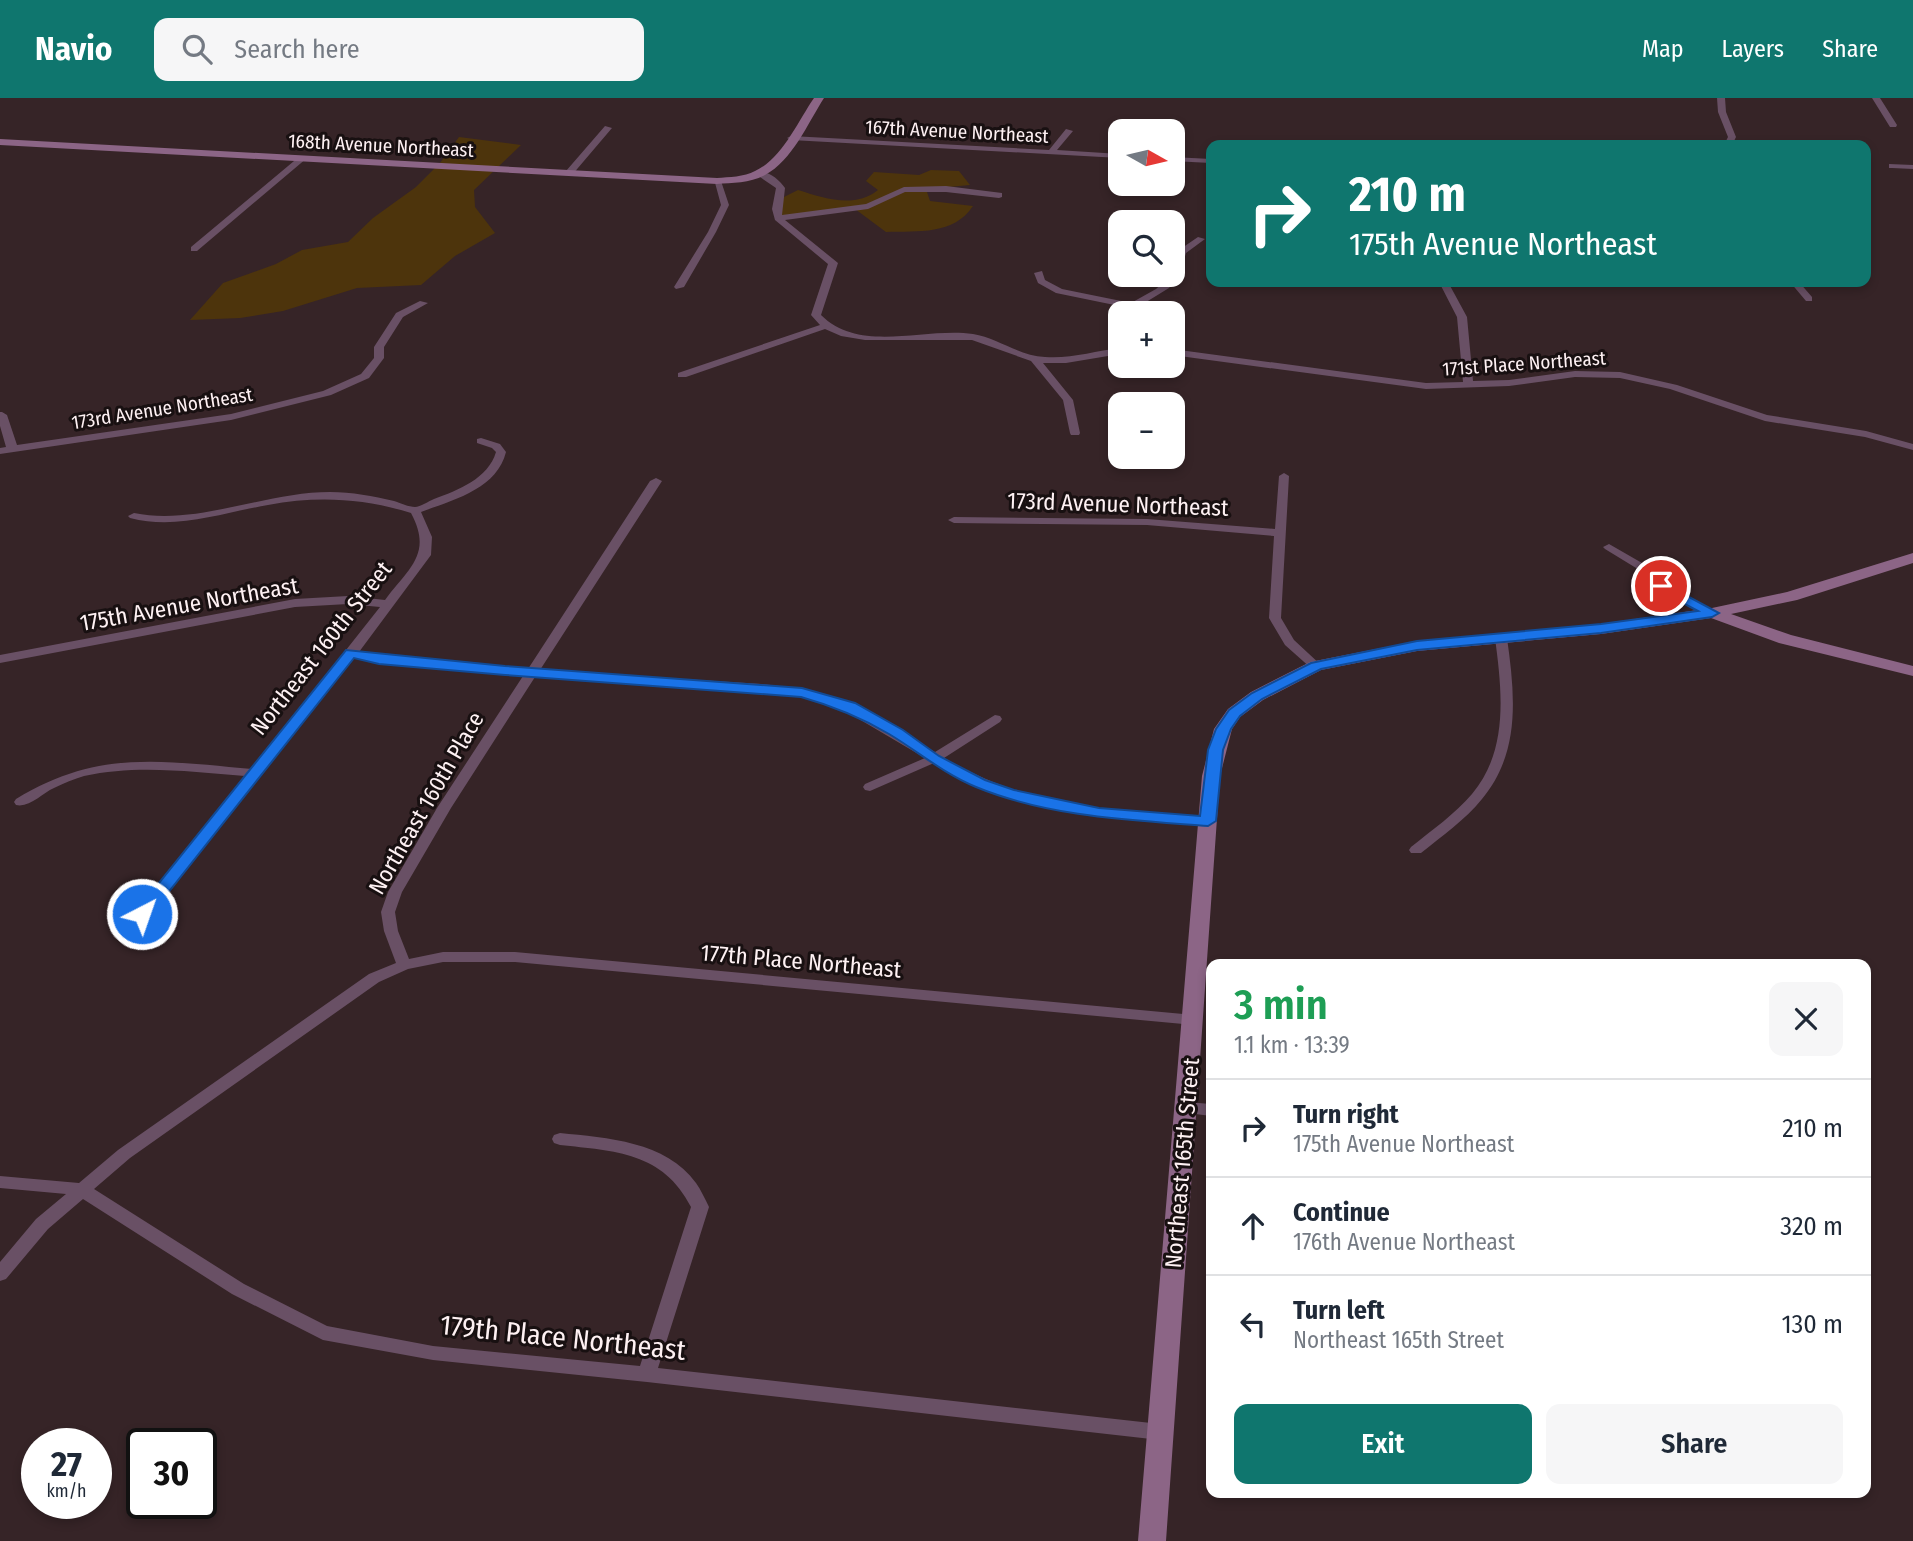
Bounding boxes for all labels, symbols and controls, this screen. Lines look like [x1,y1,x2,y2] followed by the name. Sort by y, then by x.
[154,18,644,81] search box
[35,29,112,69] text: Navio
[178,30,216,68] icon: search
[234,34,360,65] text: Search here
[1642,35,1684,63] text: Map
[1722,35,1784,63] text: Layers
[1822,35,1878,63] text: Share
[865,115,1050,148] street label: 167th Avenue Northeast
[1108,119,1185,196] north arrow
[1108,119,1185,469] map controls
[288,129,475,162] street label: 168th Avenue Northeast
[1349,165,1466,224] text: 210 m
[1234,168,1325,259] icon: right
[1108,210,1185,287] button: search
[1349,225,1657,263] text: 175th Avenue Northeast
[1108,301,1185,378] button: +
[1442,346,1607,381] street label: 171st Place Northeast
[70,383,255,434] street label: 173rd Avenue Northeast
[1108,392,1185,469] button: −
[1007,486,1230,522] street label: 173rd Avenue Northeast
[244,555,398,740] street label: Northeast 160th Street
[1631,556,1691,616] pin
[1642,567,1680,605] icon: arrive
[78,571,301,637] street label: 175th Avenue Northeast
[362,707,490,899] street label: Northeast 160th Place
[105,877,179,951] position arrow
[700,938,903,984] street label: 177th Place Northeast
[1234,980,1328,1030] text: 3 min
[1769,982,1843,1056] button: close
[1234,1031,1350,1059] text: 1.1 km · 13:39
[1159,1056,1205,1269] street label: Northeast 165th Street
[1293,1099,1399,1130] text: Turn right
[1234,1109,1272,1147] icon: right
[1782,1113,1843,1144] text: 210 m
[1293,1130,1514,1158] text: 175th Avenue Northeast
[1293,1197,1390,1228] text: Continue
[1234,1207,1272,1245] icon: ahead
[1780,1211,1843,1242] text: 320 m
[1293,1228,1515,1256] text: 176th Avenue Northeast
[1293,1295,1385,1326] text: Turn left
[1234,1305,1272,1343] icon: left
[439,1308,688,1367] street label: 179th Place Northeast
[1781,1309,1843,1340] text: 130 m
[1293,1326,1504,1354] text: Northeast 165th Street
[1234,1404,1532,1484] button: Exit
[1546,1404,1843,1484] button: Share
[126,1428,217,1519] speed limit sign: 30
[51,1443,82,1485] text: 27
[46,1480,87,1502] text: km/h

